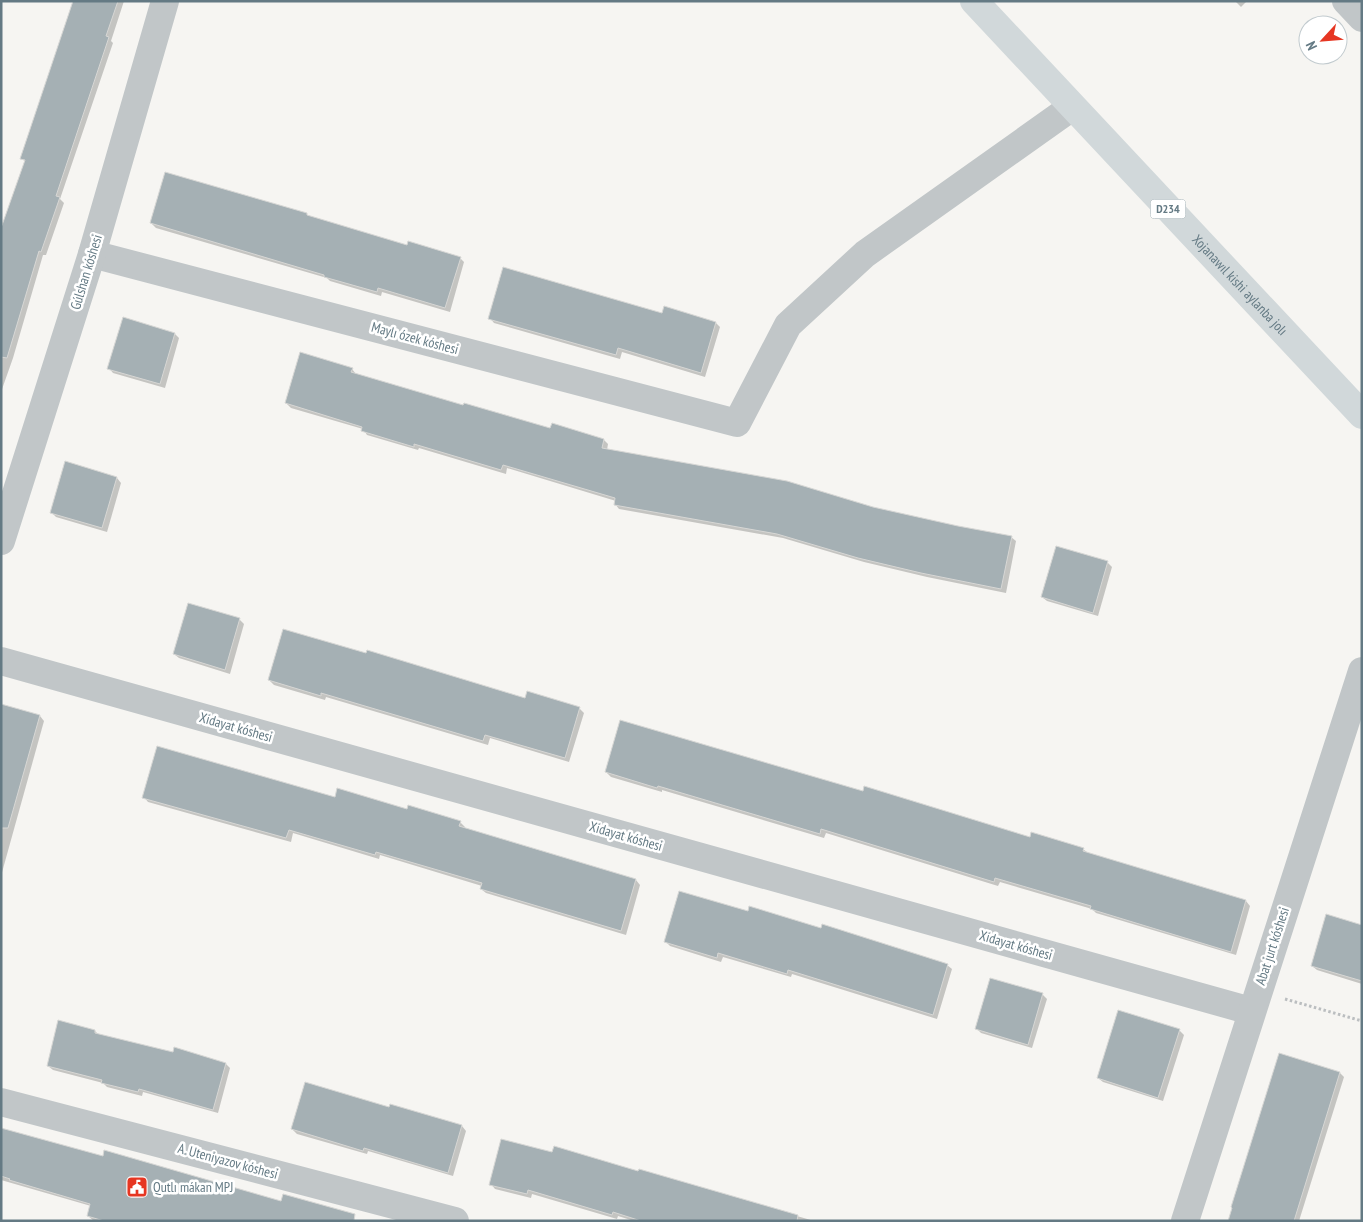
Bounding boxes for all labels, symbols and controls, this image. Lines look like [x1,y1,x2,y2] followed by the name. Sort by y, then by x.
[1298,15,1348,65] north arrow
[1302,38,1321,53] text: N
[1150,200,1186,218] road number: D234
[1188,231,1292,339] street label: Xojanawıl kishi aylanba jolı
[66,232,106,312] street label: Gúlshan kóshesi
[369,318,461,358] street label: Maylı ózek kóshesi
[197,708,275,746] street label: Xidayat kóshesi
[587,817,665,855] street label: Xidayat kóshesi
[1251,905,1293,987] street label: Abat jurt kóshesi
[977,926,1055,964] street label: Xidayat kóshesi
[176,1139,280,1183] street label: A. Uteniyazov kóshesi
[125,1175,149,1199] public building icon: Qutlı mákan MPJ
[153,1178,233,1196] place label: Qutlı mákan MPJ

